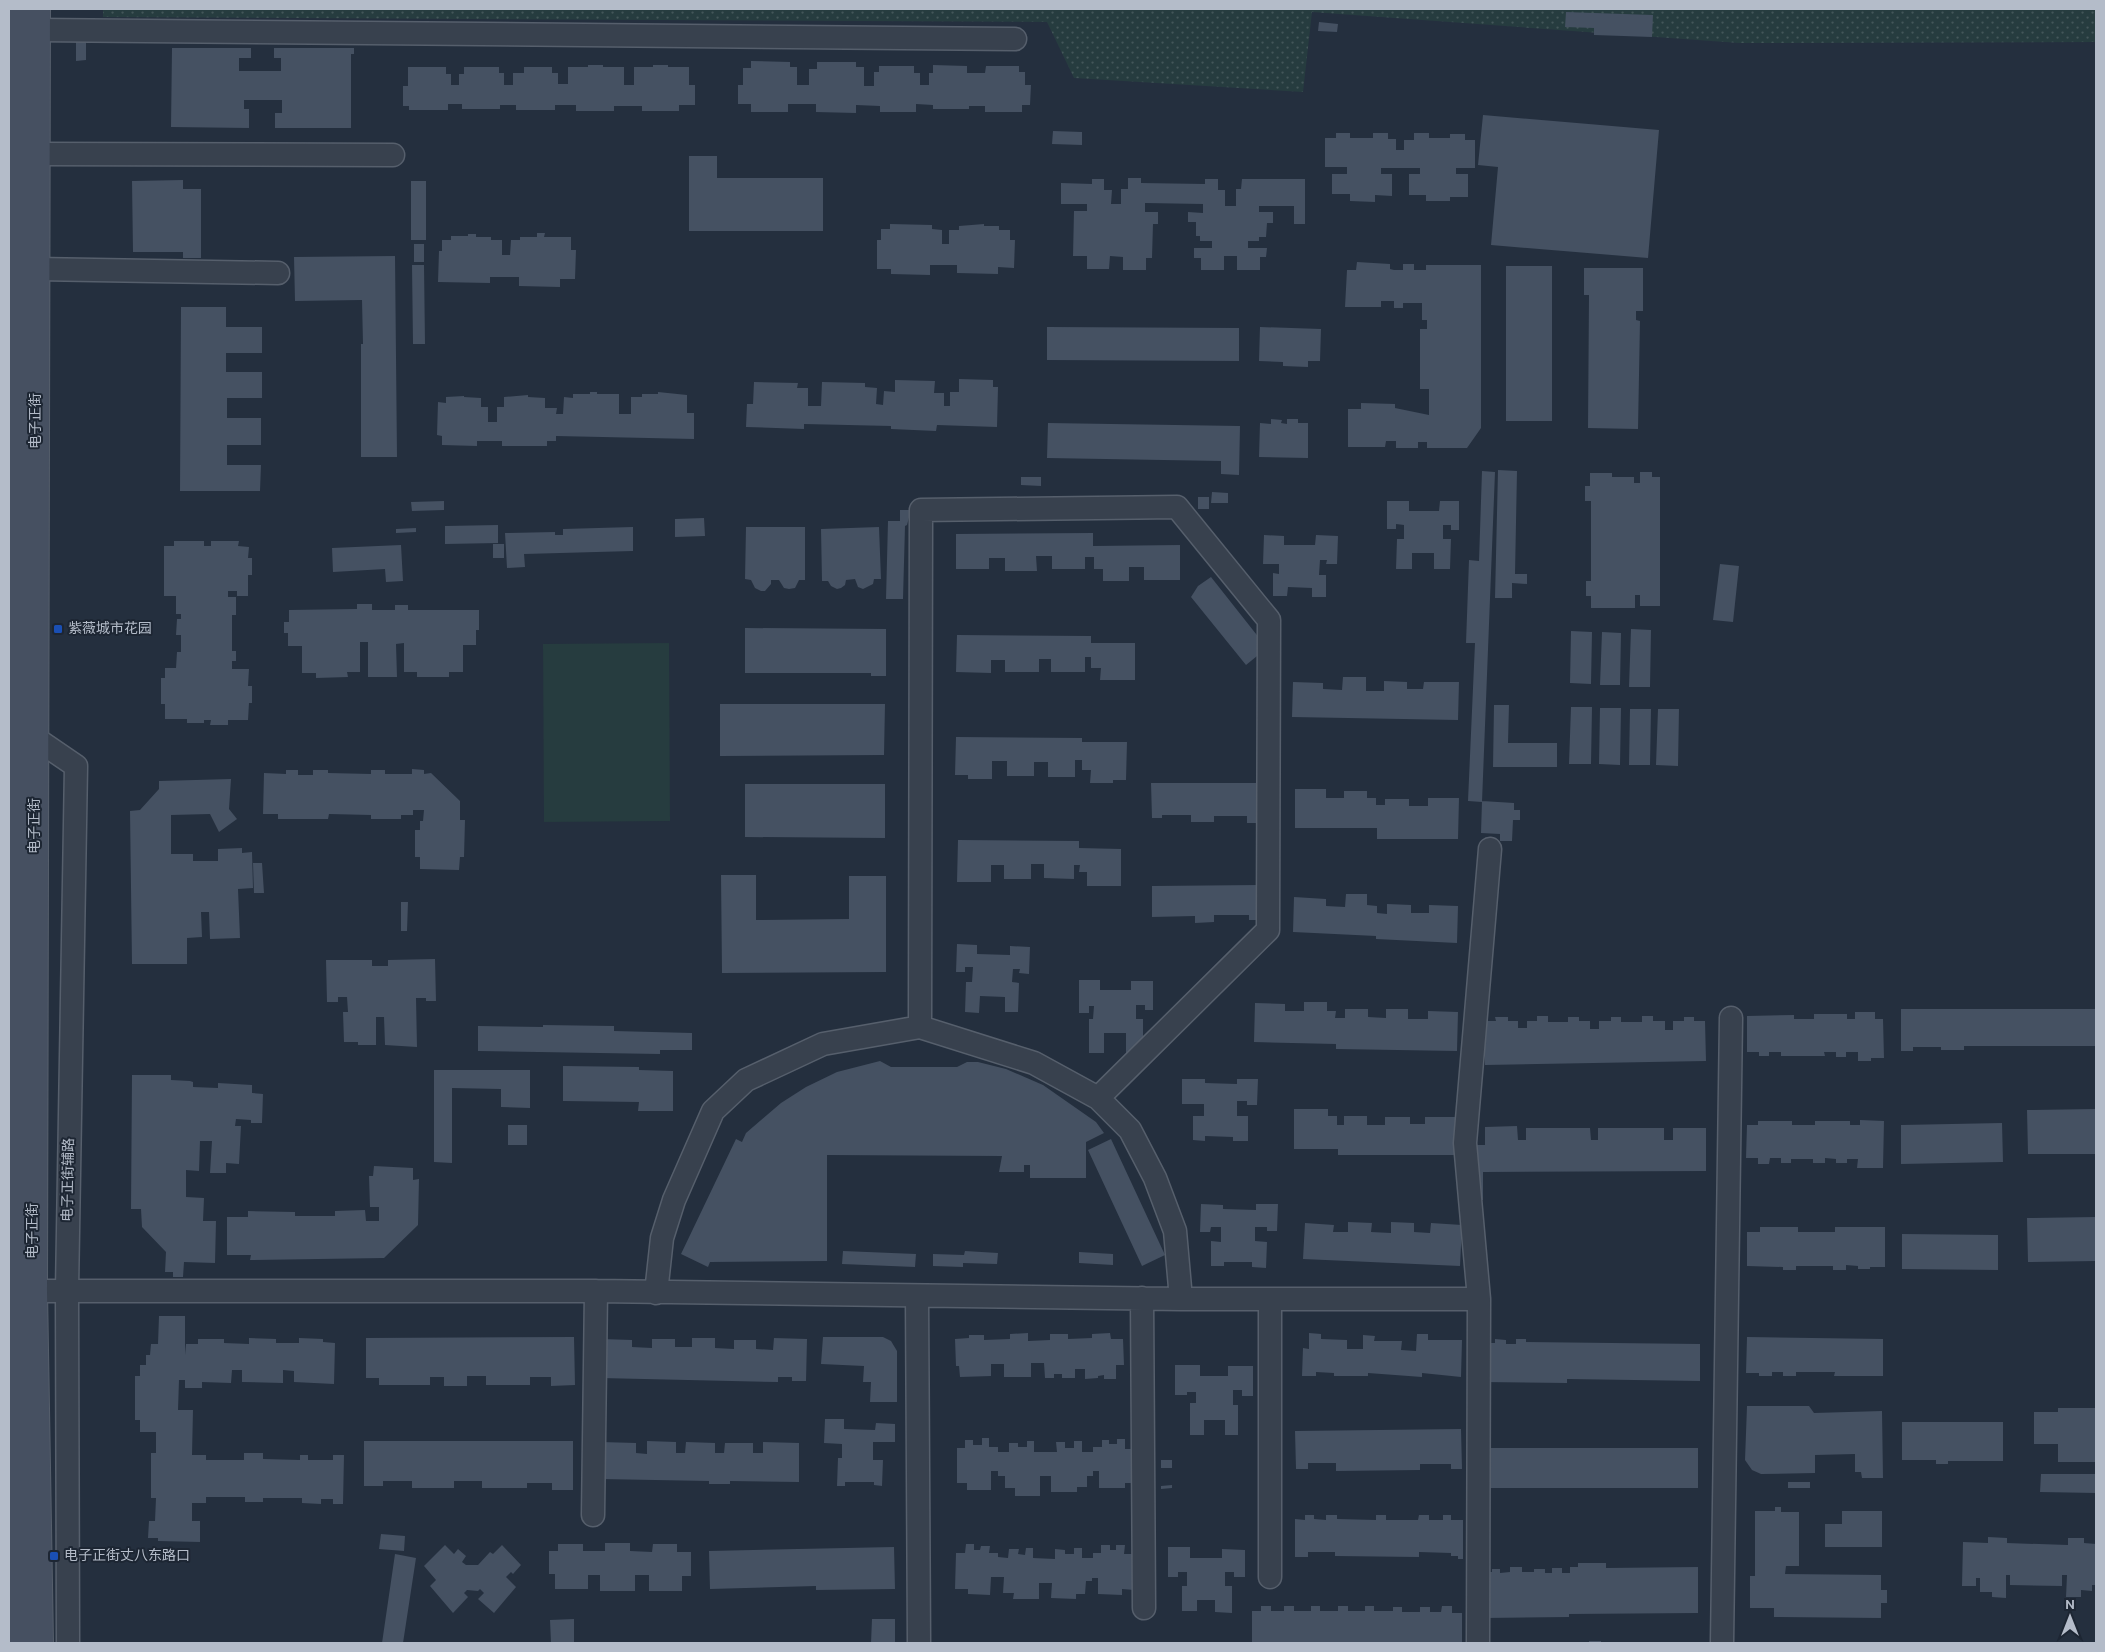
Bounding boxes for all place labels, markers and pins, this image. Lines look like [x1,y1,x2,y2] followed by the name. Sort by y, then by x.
[68,621,152,638] place label: 紫薇城市花园
[52,623,64,635] marker: 紫薇城市花园
[64,1548,190,1565] place label: 电子正街丈八东路口
[48,1550,60,1562] marker: 电子正街丈八东路口

